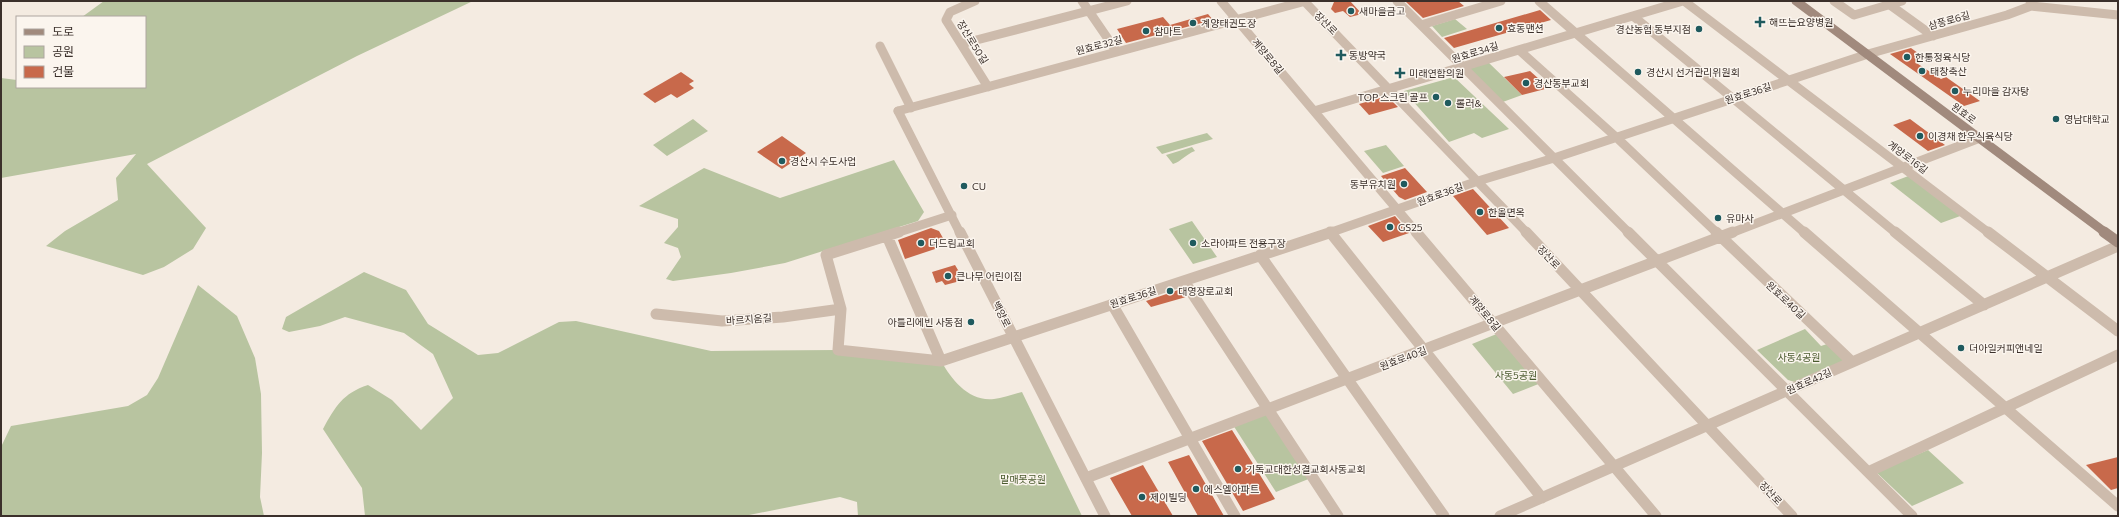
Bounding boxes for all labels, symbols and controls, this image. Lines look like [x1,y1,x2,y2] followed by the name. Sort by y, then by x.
[1359,5,1405,17] place label: 새마을금고
[1346,6,1356,16] marker: 새마을금고
[1927,8,1971,32] street label: 삼풍로6길
[1312,9,1340,37] street label: 장산로
[16,16,146,88] legend
[1754,16,1766,28] marker: 해뜨는요양병원
[1769,16,1833,28] place label: 해뜨는요양병원
[1201,17,1256,29] place label: 계양태권도장
[955,18,991,66] street label: 장산로50길
[1188,18,1198,28] marker: 계양태권도장
[1507,22,1544,34] place label: 효동맨션
[1494,23,1504,33] marker: 효동맨션
[1615,23,1691,35] place label: 경산농협 동부지점
[52,24,74,38] text: 도로
[1694,24,1704,34] marker: 경산농협 동부지점
[1154,25,1182,37] place label: 참마트
[1141,26,1151,36] marker: 참마트
[1074,33,1124,57] street label: 원효로32길
[1250,36,1286,76] street label: 계양로8길
[1450,39,1500,65] street label: 원효로34길
[52,44,74,58] text: 공원
[1349,49,1386,61] place label: 동방약국
[1336,50,1346,60] marker: 동방약국
[1915,51,1970,63] place label: 한통정육식당
[1902,52,1912,62] marker: 한통정육식당
[52,64,74,78] text: 건물
[1930,65,1967,77] place label: 태창축산
[1646,66,1740,78] place label: 경산시 선거관리위원회
[1917,66,1927,76] marker: 태창축산
[1394,67,1406,79] marker: 미래연합의원
[1409,67,1464,79] place label: 미래연합의원
[1633,67,1643,77] marker: 경산시 선거관리위원회
[1534,77,1589,89] place label: 경산동부교회
[1521,78,1531,88] marker: 경산동부교회
[1723,80,1773,106] street label: 원효로36길
[1963,85,2029,97] place label: 누리마을 감자탕
[1950,86,1960,96] marker: 누리마을 감자탕
[1358,91,1428,103] place label: TOP 스크린 골프
[1431,92,1441,102] marker: TOP 스크린 골프
[1456,97,1482,109] place label: 롤러&
[1443,98,1453,108] marker: 롤러&
[1949,100,1979,126] street label: 원효로
[2064,113,2110,125] place label: 영남대학교
[2051,114,2061,124] marker: 영남대학교
[1928,130,2013,142] place label: 이경채 한우식육식당
[1915,131,1925,141] marker: 이경채 한우식육식당
[1886,138,1930,176] street label: 계양로16길
[790,155,856,167] place label: 경산시 수도사업
[777,156,787,166] marker: 경산시 수도사업
[1350,178,1396,190] place label: 동부유치원
[1399,179,1409,189] marker: 동부유치원
[972,180,986,192] place label: CU
[1415,180,1465,208] street label: 원효로36길
[959,181,969,191] marker: CU
[1488,206,1525,218] place label: 한올면옥
[1475,207,1485,217] marker: 한올면옥
[1726,212,1754,224] place label: 유마사
[1713,213,1723,223] marker: 유마사
[1398,221,1423,233] place label: GS25
[1385,222,1395,232] marker: GS25
[929,237,975,249] place label: 더드림교회
[1201,237,1286,249] place label: 소라아파트 전용구장
[916,238,926,248] marker: 더드림교회
[1188,238,1198,248] marker: 소라아파트 전용구장
[1535,243,1563,271] street label: 장산로
[956,270,1022,282] place label: 큰나무 어린이집
[943,271,953,281] marker: 큰나무 어린이집
[1764,279,1808,321] street label: 원효로40길
[1108,284,1158,310] street label: 원효로36길
[1178,285,1233,297] place label: 대영장로교회
[1165,286,1175,296] marker: 대영장로교회
[1467,293,1503,333] street label: 계양로8길
[990,299,1014,329] street label: 백양로
[726,311,772,327] street label: 바르지움길
[887,316,963,328] place label: 아틀리에빈 사동점
[966,317,976,327] marker: 아틀리에빈 사동점
[1969,342,2043,354] place label: 더아일커피앤네일
[1956,343,1966,353] marker: 더아일커피앤네일
[1378,344,1428,372] street label: 원효로40길
[1778,351,1820,363] park label: 사동4공원
[1785,366,1833,396] street label: 원효로42길
[1495,369,1537,381] park label: 사동5공원
[1246,463,1366,475] place label: 기독교대한성결교회사동교회
[1233,464,1243,474] marker: 기독교대한성결교회사동교회
[1000,473,1046,485] park label: 말매못공원
[1757,479,1785,507] street label: 장산로
[1204,483,1259,495] place label: 에스엘아파트
[1191,484,1201,494] marker: 에스엘아파트
[1150,491,1187,503] place label: 제이빌딩
[1137,492,1147,502] marker: 제이빌딩

